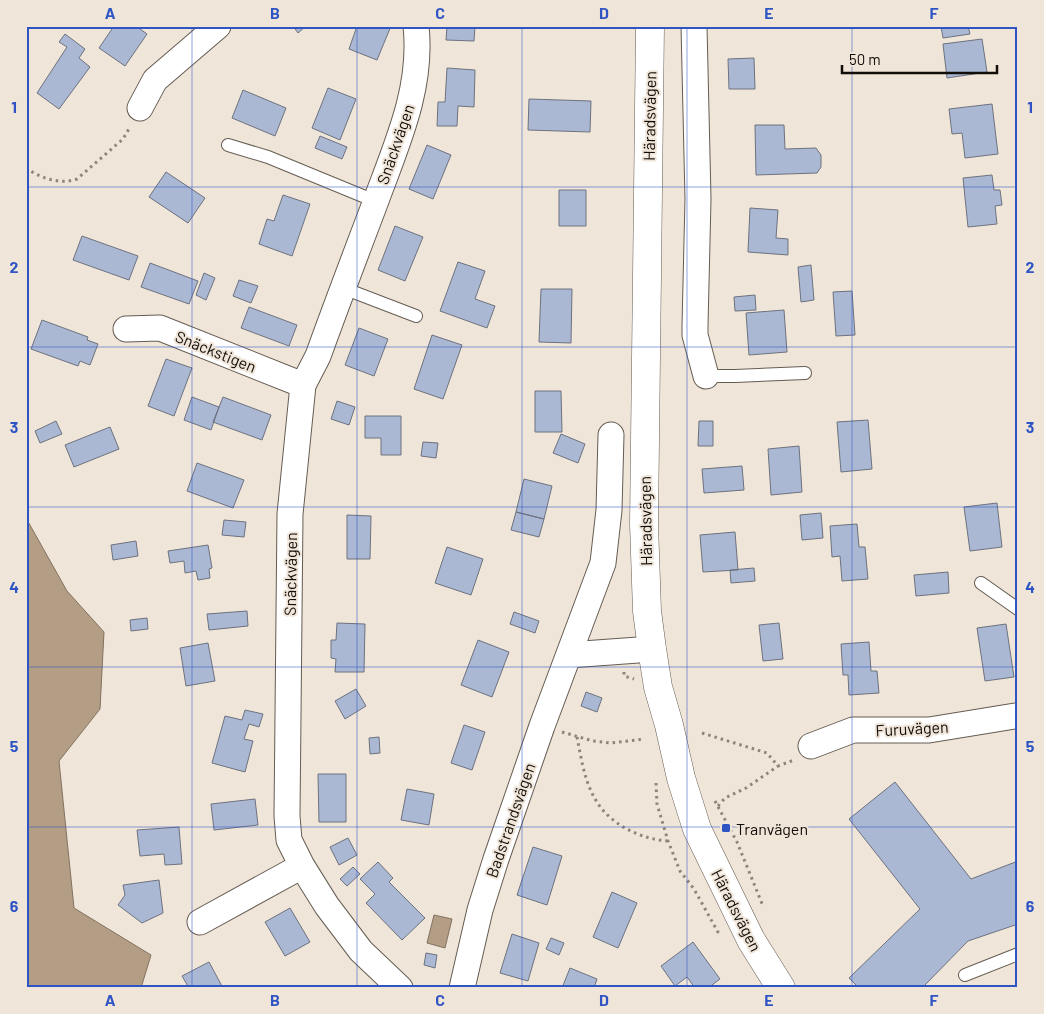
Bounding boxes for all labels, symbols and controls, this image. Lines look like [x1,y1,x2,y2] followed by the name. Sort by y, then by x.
[105,3,116,22] text: A
[270,3,280,22] text: B
[435,3,445,22] text: C
[599,3,609,22] text: D
[764,3,774,22] text: E
[930,3,939,22] text: F
[842,42,996,74] scale bar
[849,50,881,68] text: 50 m
[639,71,659,161] street label: Häradsvägen
[11,97,17,116] text: 1
[1027,97,1033,116] text: 1
[372,101,418,187] street label: Snäckvägen
[10,257,19,276] text: 2
[1026,257,1035,276] text: 2
[173,326,259,376] street label: Snäckstigen
[10,417,18,436] text: 3
[1026,417,1034,436] text: 3
[635,476,655,566] street label: Häradsvägen
[280,532,300,616] street label: Snäckvägen
[9,577,19,596] text: 4
[1025,577,1035,596] text: 4
[875,717,949,739] street label: Furuvägen
[10,736,19,755] text: 5
[1026,736,1035,755] text: 5
[481,760,539,880] street label: Badstrandsvägen
[736,819,808,838] place label: Tranvägen
[720,822,732,834] marker: Tranvägen
[708,866,766,954] street label: Häradsvägen
[10,896,19,915] text: 6
[1026,896,1035,915] text: 6
[105,990,116,1009] text: A
[270,990,280,1009] text: B
[435,990,445,1009] text: C
[599,990,609,1009] text: D
[764,990,774,1009] text: E
[930,990,939,1009] text: F

